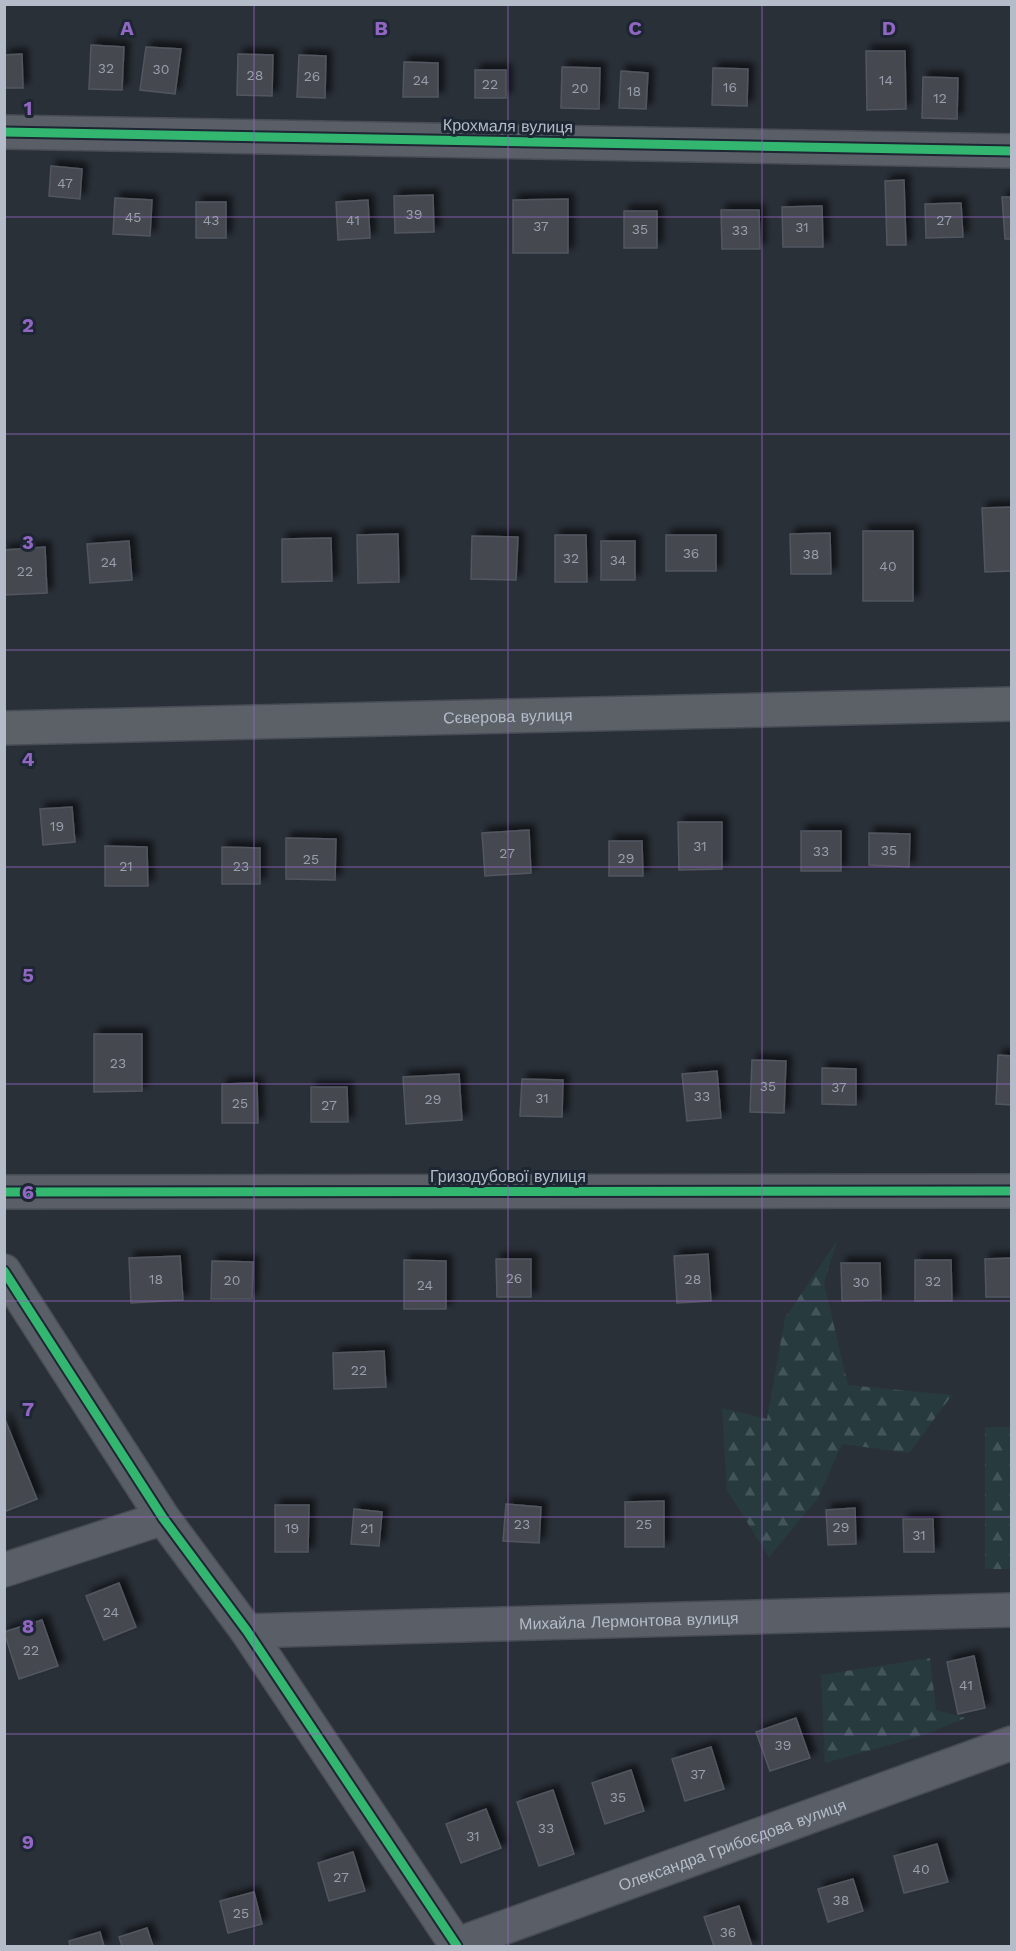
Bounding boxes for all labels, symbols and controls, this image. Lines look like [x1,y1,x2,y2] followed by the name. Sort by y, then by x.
[120,16,134,40] text: A
[374,16,388,40] text: B
[628,16,642,40] text: C
[882,16,896,40] text: D
[98,60,114,76] house number: 32
[153,61,169,77] house number: 30
[247,67,263,83] house number: 28
[304,68,320,84] house number: 26
[413,72,429,88] house number: 24
[879,72,893,88] house number: 14
[482,76,498,92] house number: 22
[723,79,737,95] house number: 16
[572,80,588,96] house number: 20
[627,83,641,99] house number: 18
[933,90,947,106] house number: 12
[24,96,32,120] text: 1
[443,115,573,137] street label: Крохмаля вулиця
[57,175,73,191] house number: 47
[406,206,422,222] house number: 39
[125,209,141,225] house number: 45
[203,212,219,228] house number: 43
[346,212,360,228] house number: 41
[936,212,952,228] house number: 27
[533,218,549,234] house number: 37
[795,219,809,235] house number: 31
[632,221,648,237] house number: 35
[732,222,748,238] house number: 33
[22,313,34,337] text: 2
[22,530,34,554] text: 3
[683,545,699,561] house number: 36
[803,546,819,562] house number: 38
[563,550,579,566] house number: 32
[610,552,626,568] house number: 34
[101,554,117,570] house number: 24
[879,558,897,574] house number: 40
[17,563,33,579] house number: 22
[443,705,573,727] street label: Сєверова вулиця
[22,747,35,771] text: 4
[50,818,64,834] house number: 19
[693,838,707,854] house number: 31
[881,842,897,858] house number: 35
[813,843,829,859] house number: 33
[499,845,515,861] house number: 27
[618,850,634,866] house number: 29
[303,851,319,867] house number: 25
[119,858,133,874] house number: 21
[233,858,249,874] house number: 23
[22,963,34,987] text: 5
[110,1055,126,1071] house number: 23
[760,1078,776,1094] house number: 35
[831,1079,847,1095] house number: 37
[694,1088,710,1104] house number: 33
[535,1090,549,1106] house number: 31
[425,1091,441,1107] house number: 29
[232,1095,248,1111] house number: 25
[321,1097,337,1113] house number: 27
[430,1167,586,1186] street label: Гризодубової вулиця
[22,1180,34,1204] text: 6
[506,1270,522,1286] house number: 26
[149,1271,163,1287] house number: 18
[685,1271,701,1287] house number: 28
[224,1272,240,1288] house number: 20
[925,1273,941,1289] house number: 32
[853,1274,869,1290] house number: 30
[417,1277,433,1293] house number: 24
[351,1362,367,1378] house number: 22
[22,1397,34,1421] text: 7
[514,1516,530,1532] house number: 23
[636,1516,652,1532] house number: 25
[833,1519,849,1535] house number: 29
[285,1520,299,1536] house number: 19
[360,1520,374,1536] house number: 21
[912,1527,926,1543] house number: 31
[103,1604,119,1620] house number: 24
[519,1608,739,1633] street label: Михайла Лермонтова вулиця
[22,1614,34,1638] text: 8
[23,1642,39,1658] house number: 22
[959,1677,973,1693] house number: 41
[775,1737,791,1753] house number: 39
[690,1766,706,1782] house number: 37
[610,1789,626,1805] house number: 35
[616,1795,849,1895] street label: Олександра Грибоєдова вулиця
[538,1820,554,1836] house number: 33
[466,1828,480,1844] house number: 31
[22,1830,34,1854] text: 9
[912,1861,930,1877] house number: 40
[333,1869,349,1885] house number: 27
[833,1892,849,1908] house number: 38
[233,1905,249,1921] house number: 25
[720,1924,736,1940] house number: 36

